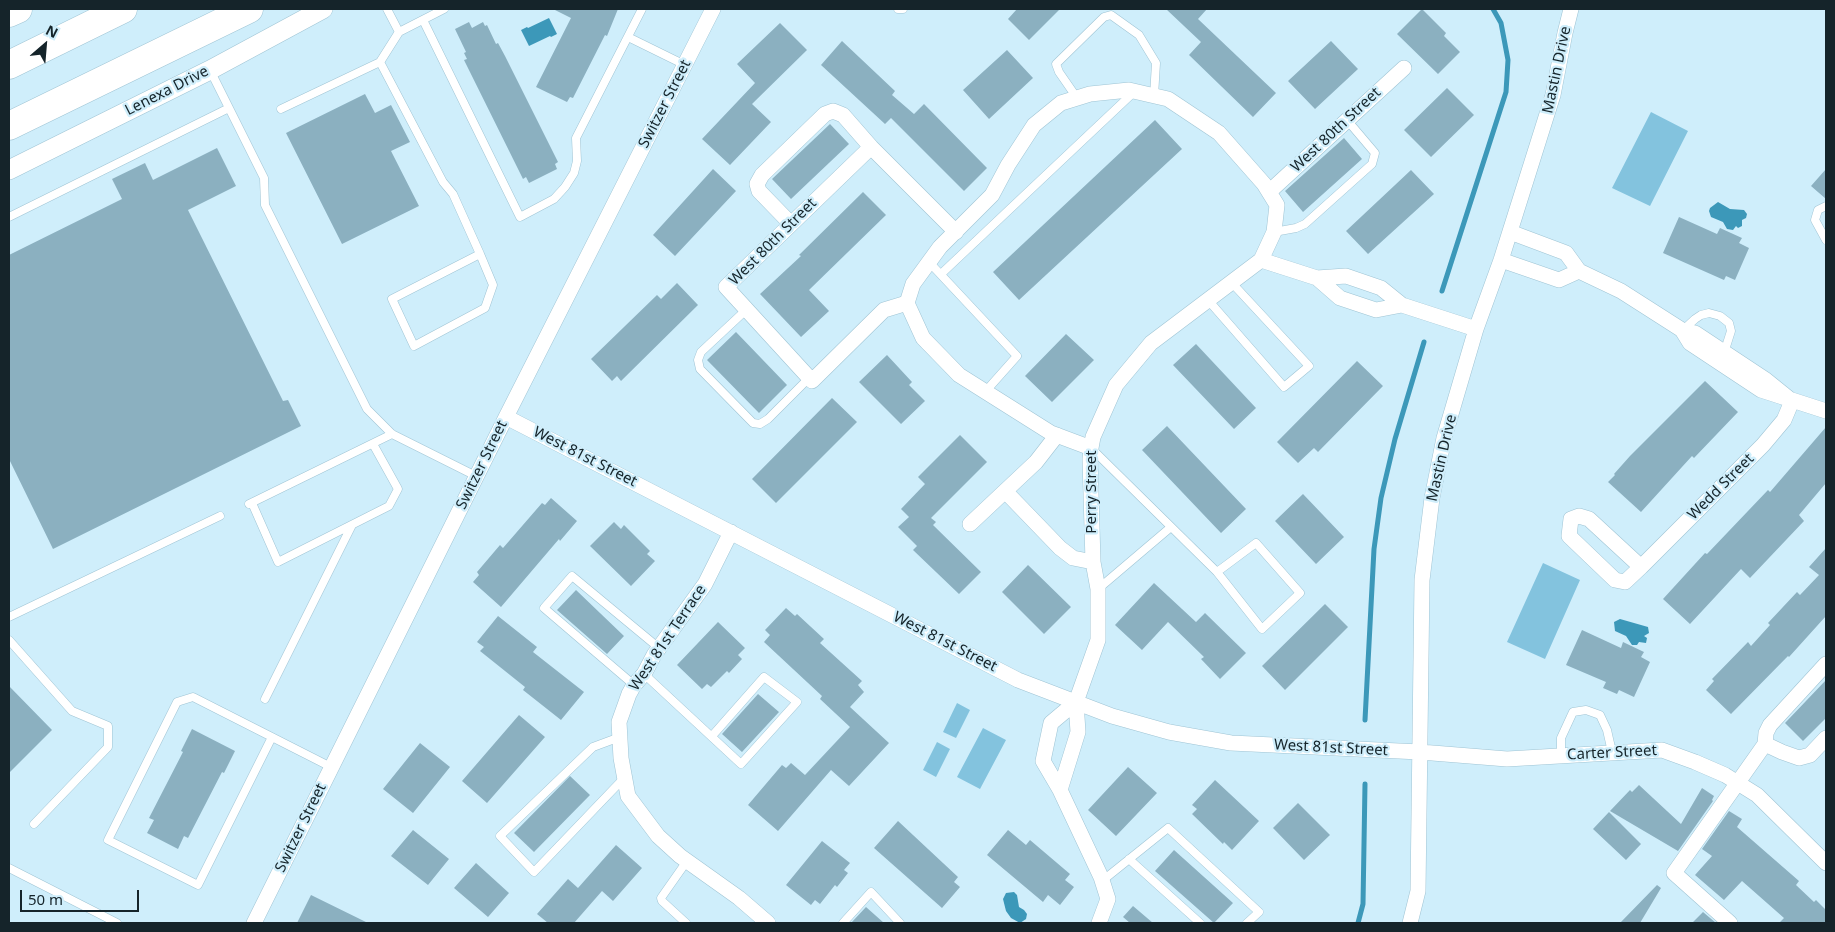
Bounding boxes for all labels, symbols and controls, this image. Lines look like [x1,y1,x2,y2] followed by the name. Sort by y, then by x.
[20,20,70,70] north arrow
[43,20,61,42] text: N
[1539,25,1575,115] street label: Mastin Drive
[635,57,695,151] street label: Switzer Street
[122,62,212,120] street label: Lenexa Drive
[1287,84,1385,176] street label: West 80th Street
[726,195,820,289] street label: West 80th Street
[1423,413,1461,503] street label: Mastin Drive
[453,418,511,512] street label: Switzer Street
[530,423,640,491] street label: West 81st Street
[1083,450,1101,534] street label: Perry Street
[1684,450,1758,524] street label: Wedd Street
[626,581,710,695] street label: West 81st Terrace
[890,608,1000,676] street label: West 81st Street
[1274,736,1388,760] street label: West 81st Street
[1567,742,1657,764] street label: Carter Street
[272,781,330,875] street label: Switzer Street
[22,880,141,912] scale bar
[28,889,63,909] text: 50 m

